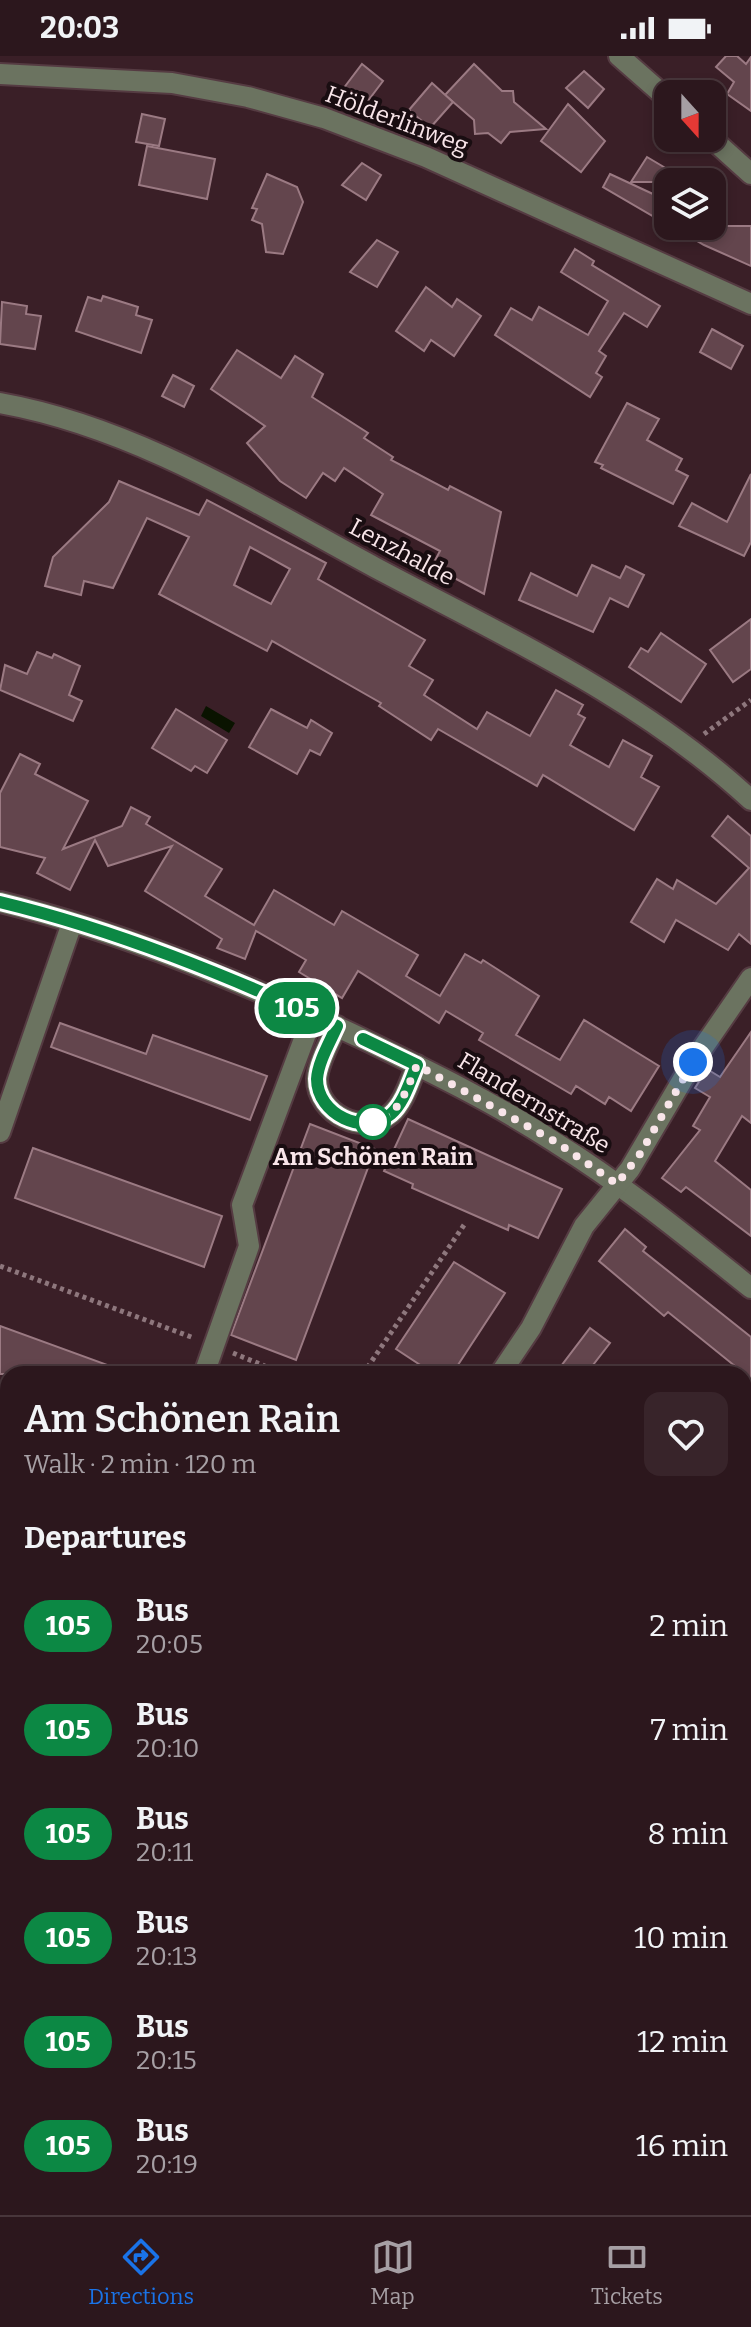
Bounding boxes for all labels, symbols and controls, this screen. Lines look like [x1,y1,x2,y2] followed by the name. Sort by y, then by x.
[40,10,119,46] text: 20:03
[322,80,472,160] street label: Hölderlinweg
[654,80,726,152] north arrow
[654,80,726,240] map controls
[654,168,726,240] button: layers
[345,513,459,591] street label: Lenzhalde
[251,982,343,1034] line badge: 105
[274,991,320,1024] text: 105
[673,1042,713,1082] your location
[453,1047,615,1159] street label: Flandernstraße
[356,1105,390,1139] marker: Am Schönen Rain
[273,1143,474,1171] place label: Am Schönen Rain
[644,1392,728,1476] button: heart
[24,1396,340,1442] text: Am Schönen Rain
[24,1449,256,1480] text: Walk · 2 min · 120 m
[24,1520,187,1556] text: Departures
[136,1593,189,1629] text: Bus
[649,1608,728,1644] text: 2 min
[45,1609,91,1642] text: 105
[136,1629,203,1660] text: 20:05
[136,1697,189,1733] text: Bus
[650,1712,728,1748] text: 7 min
[45,1713,91,1746] text: 105
[136,1733,200,1764] text: 20:10
[136,1801,189,1837] text: Bus
[647,1816,728,1852] text: 8 min
[45,1817,91,1850] text: 105
[136,1837,193,1868] text: 20:11
[136,1905,189,1941] text: Bus
[634,1920,728,1956] text: 10 min
[45,1921,91,1954] text: 105
[136,1941,198,1972] text: 20:13
[136,2009,189,2045] text: Bus
[637,2024,728,2060] text: 12 min
[45,2025,91,2058] text: 105
[136,2045,197,2076] text: 20:15
[136,2113,189,2149] text: Bus
[636,2128,728,2164] text: 16 min
[45,2129,91,2162] text: 105
[136,2149,198,2180] text: 20:19
[88,2235,194,2310] tab: Directions
[370,2235,415,2310] tab: Map
[591,2235,663,2310] tab: Tickets

